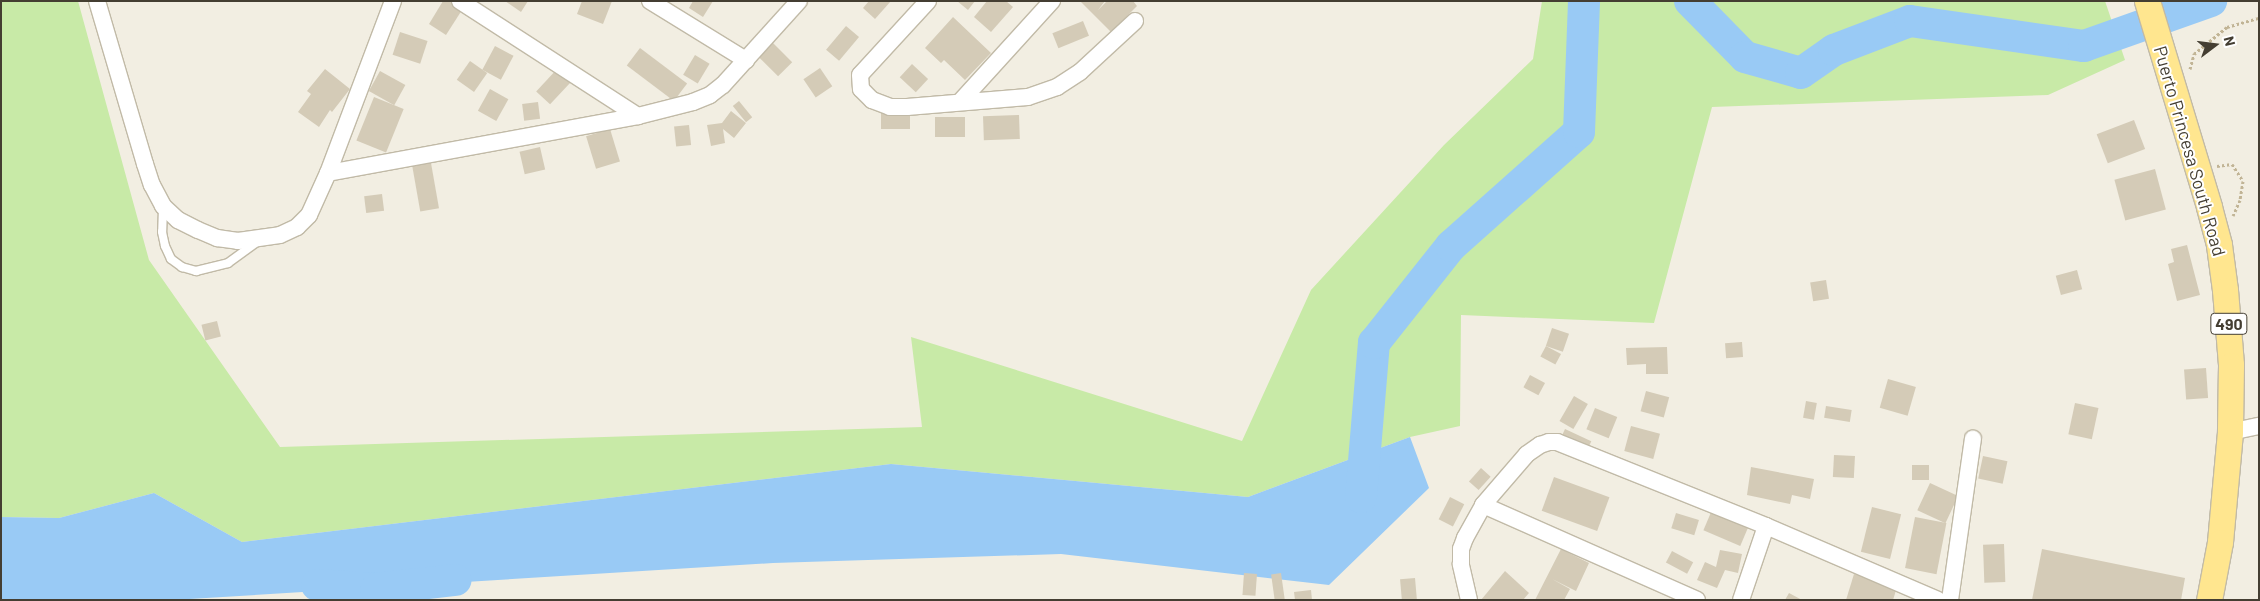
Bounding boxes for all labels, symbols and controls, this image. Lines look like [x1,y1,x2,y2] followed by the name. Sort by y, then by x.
[2190,20,2240,70] north arrow
[2221,34,2239,48] text: N
[2150,43,2230,259] street label: Puerto Princesa South Road
[2210,310,2248,338] road number: 490

